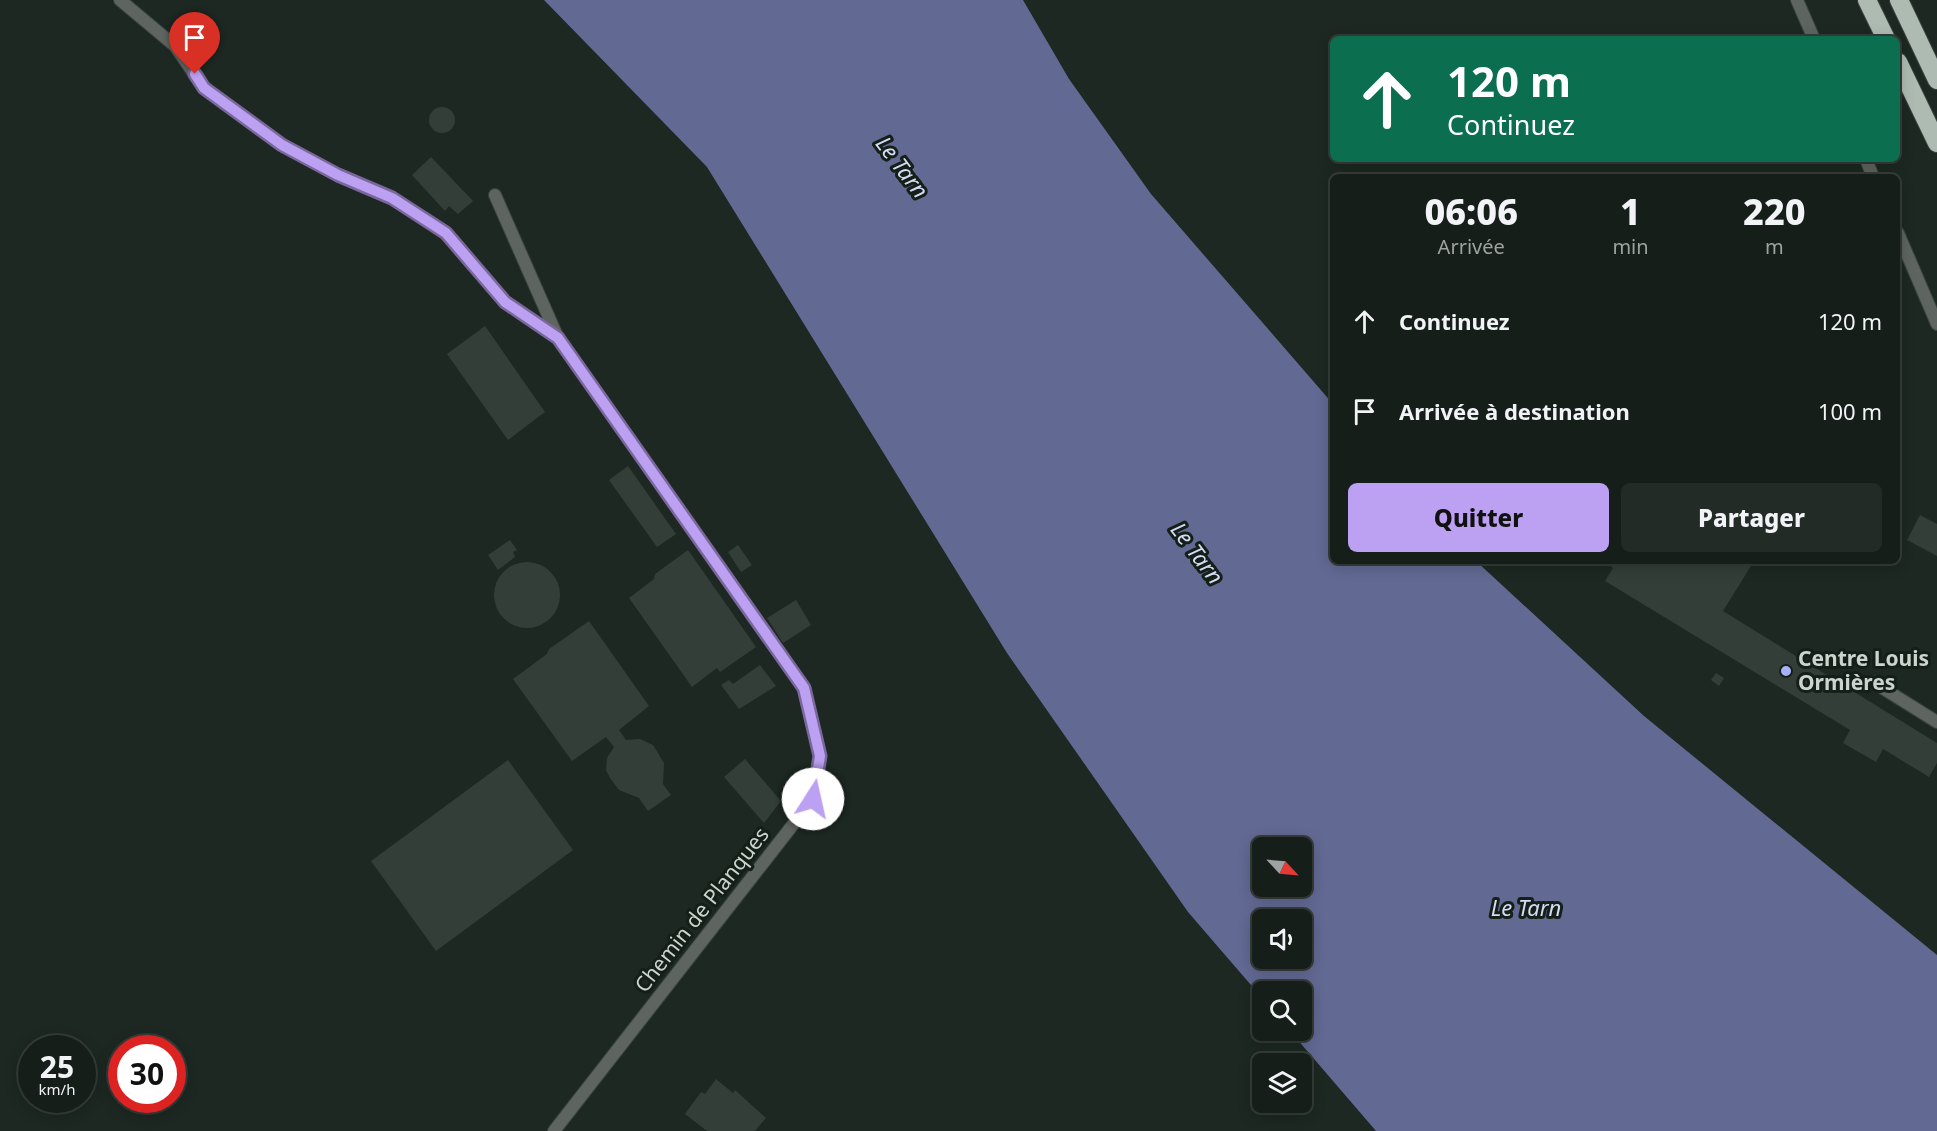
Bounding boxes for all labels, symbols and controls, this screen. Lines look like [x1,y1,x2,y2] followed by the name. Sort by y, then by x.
[169,12,220,74] pin
[178,21,211,54] icon: arrive
[1447,52,1571,109] text: 120 m
[1348,60,1426,138] icon: ahead
[1447,106,1575,143] text: Continuez
[870,129,936,204] water label: Le Tarn
[1424,187,1518,236] text: 06:06
[1620,187,1641,236] text: 1
[1743,187,1806,236] text: 220
[1438,233,1505,260] text: Arrivée
[1612,233,1649,260] text: min
[1765,233,1784,260] text: m
[1348,305,1381,338] icon: ahead
[1399,306,1510,336] text: Continuez
[1818,306,1882,336] text: 120 m
[1348,395,1381,428] icon: arrive
[1399,396,1630,426] text: Arrivée à destination
[1818,396,1882,426] text: 100 m
[1348,483,1609,552] button: Quitter
[1621,483,1882,552] button: Partager
[1165,515,1231,590] water label: Le Tarn
[1798,644,1929,696] place label: Centre Louis Ormières
[1779,664,1793,678] marker: Centre Louis Ormières
[781,767,845,831] position arrow
[628,821,775,998] street label: Chemin de Planques
[1252,837,1312,897] north arrow
[1252,837,1312,1113] map controls
[1491,892,1561,922] water label: Le Tarn
[1252,909,1312,969] button: sound
[1252,981,1312,1041] button: search
[108,1035,186,1113] speed limit sign: 30
[40,1046,74,1087] text: 25
[1252,1053,1312,1113] button: layers
[39,1079,75,1099] text: km/h

